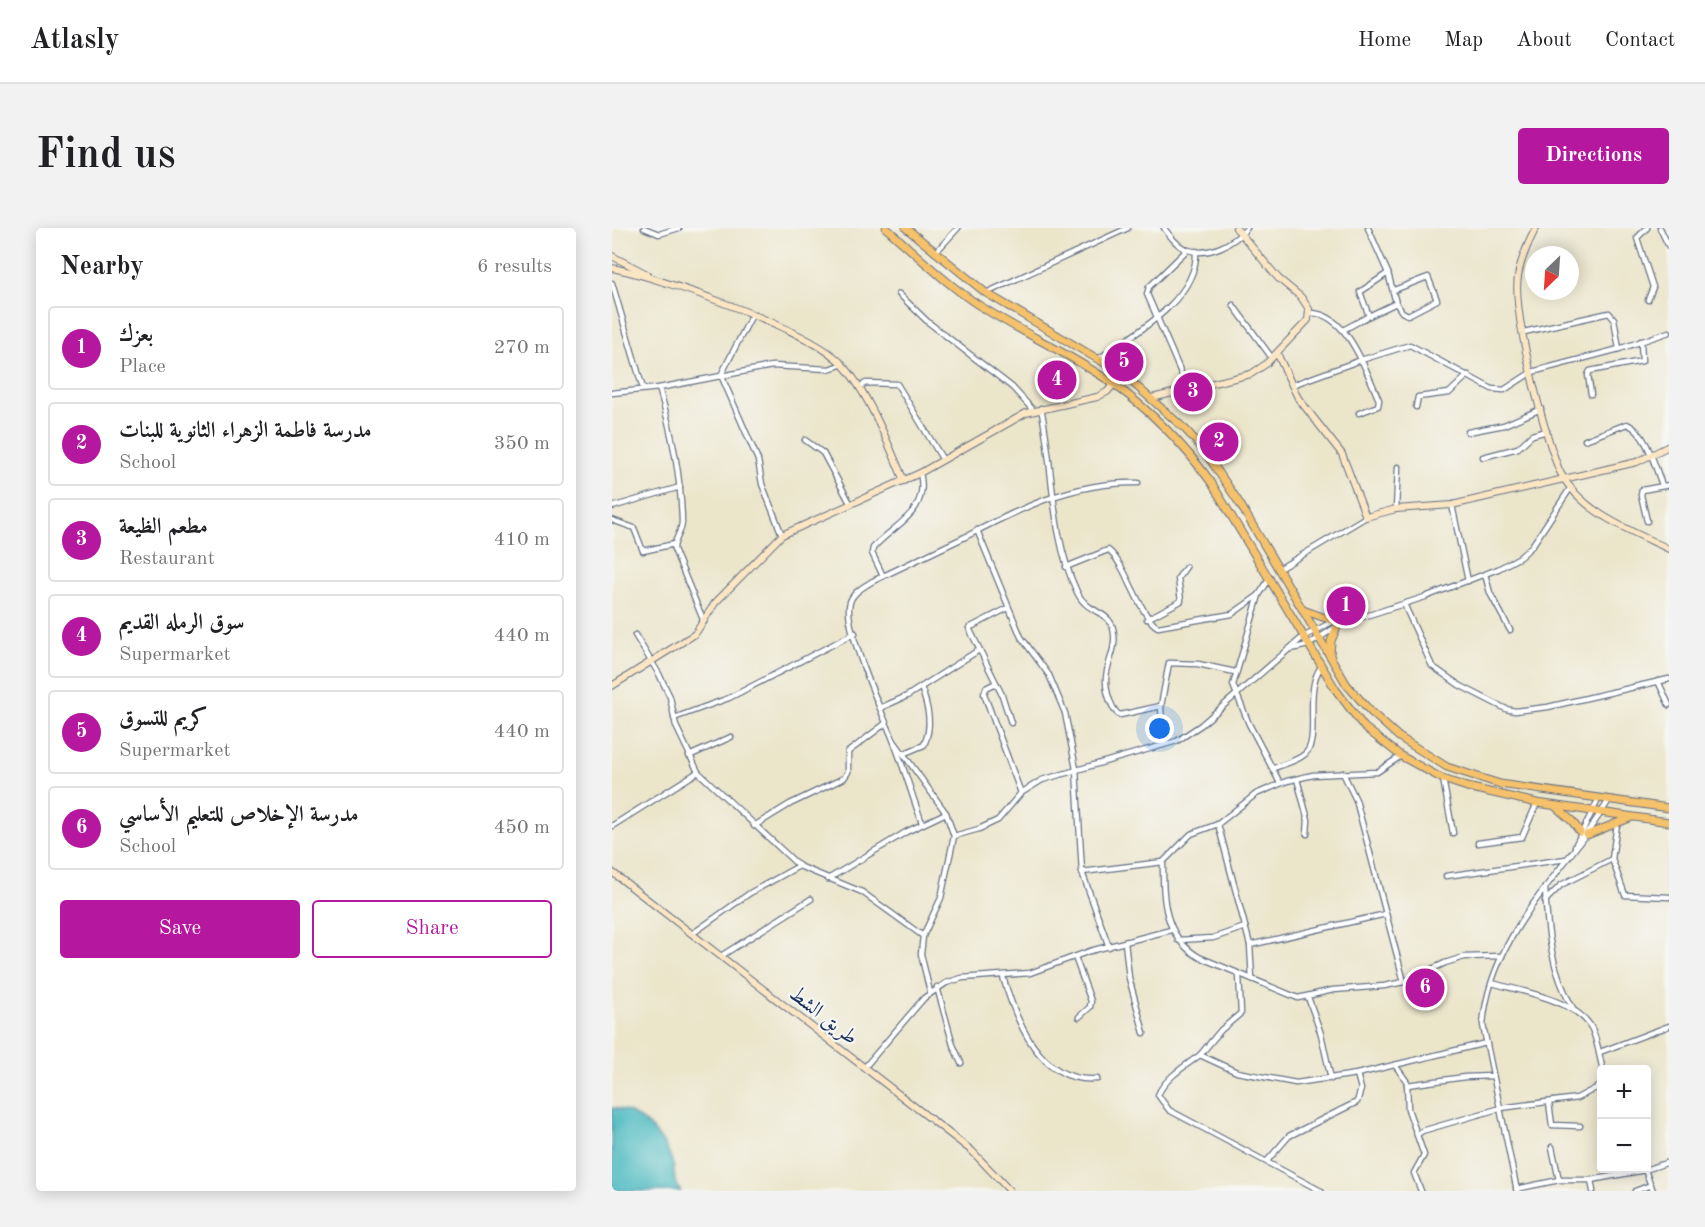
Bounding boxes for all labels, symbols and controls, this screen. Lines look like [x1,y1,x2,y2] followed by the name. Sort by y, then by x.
[30,27,120,55] text: Atlasly
[1358,30,1411,51] text: Home
[1444,30,1483,51] text: Map
[1516,30,1572,51] text: About
[1605,30,1675,51] text: Contact
[1518,128,1669,184] button: Directions
[36,135,175,177] text: Find us
[1525,246,1579,300] north arrow
[60,254,144,280] text: Nearby
[477,257,552,277] text: 6 results
[119,324,153,346] text: بعزك
[76,338,87,358] text: 1
[494,338,550,358] text: 270 m
[1104,340,1144,384] pin: 5
[119,357,166,377] text: Place
[1038,358,1076,402] pin: 4
[1174,370,1212,414] pin: 3
[119,420,372,442] text: مدرسة فاطمة الزهراء الثانوية للبنات
[1200,420,1238,464] pin: 2
[76,434,87,454] text: 2
[494,434,550,454] text: 350 m
[119,453,176,473] text: School
[119,516,208,538] text: مطعم الظيعة
[76,530,87,550] text: 3
[494,530,550,550] text: 410 m
[119,549,215,569] text: Restaurant
[1326,584,1366,628] pin: 1
[119,612,244,634] text: سوق الرمله القديم
[76,626,87,646] text: 4
[494,626,550,646] text: 440 m
[119,645,230,665] text: Supermarket
[119,708,207,730] text: كريم للتسوق
[1145,714,1174,743] your location
[76,722,87,742] text: 5
[494,722,550,742] text: 440 m
[119,741,230,761] text: Supermarket
[119,804,358,826] text: مدرسة الإخلاص للتعليم الأساسي
[76,818,87,838] text: 6
[494,818,550,838] text: 450 m
[119,837,176,857] text: School
[60,900,300,958] button: Save
[312,900,552,958] button: Share
[1406,966,1444,1011] pin: 6
[784,982,862,1050] street label: طريق الشط
[1597,1065,1651,1173] map controls
[1597,1065,1651,1119] button: +
[1597,1119,1651,1173] button: −

